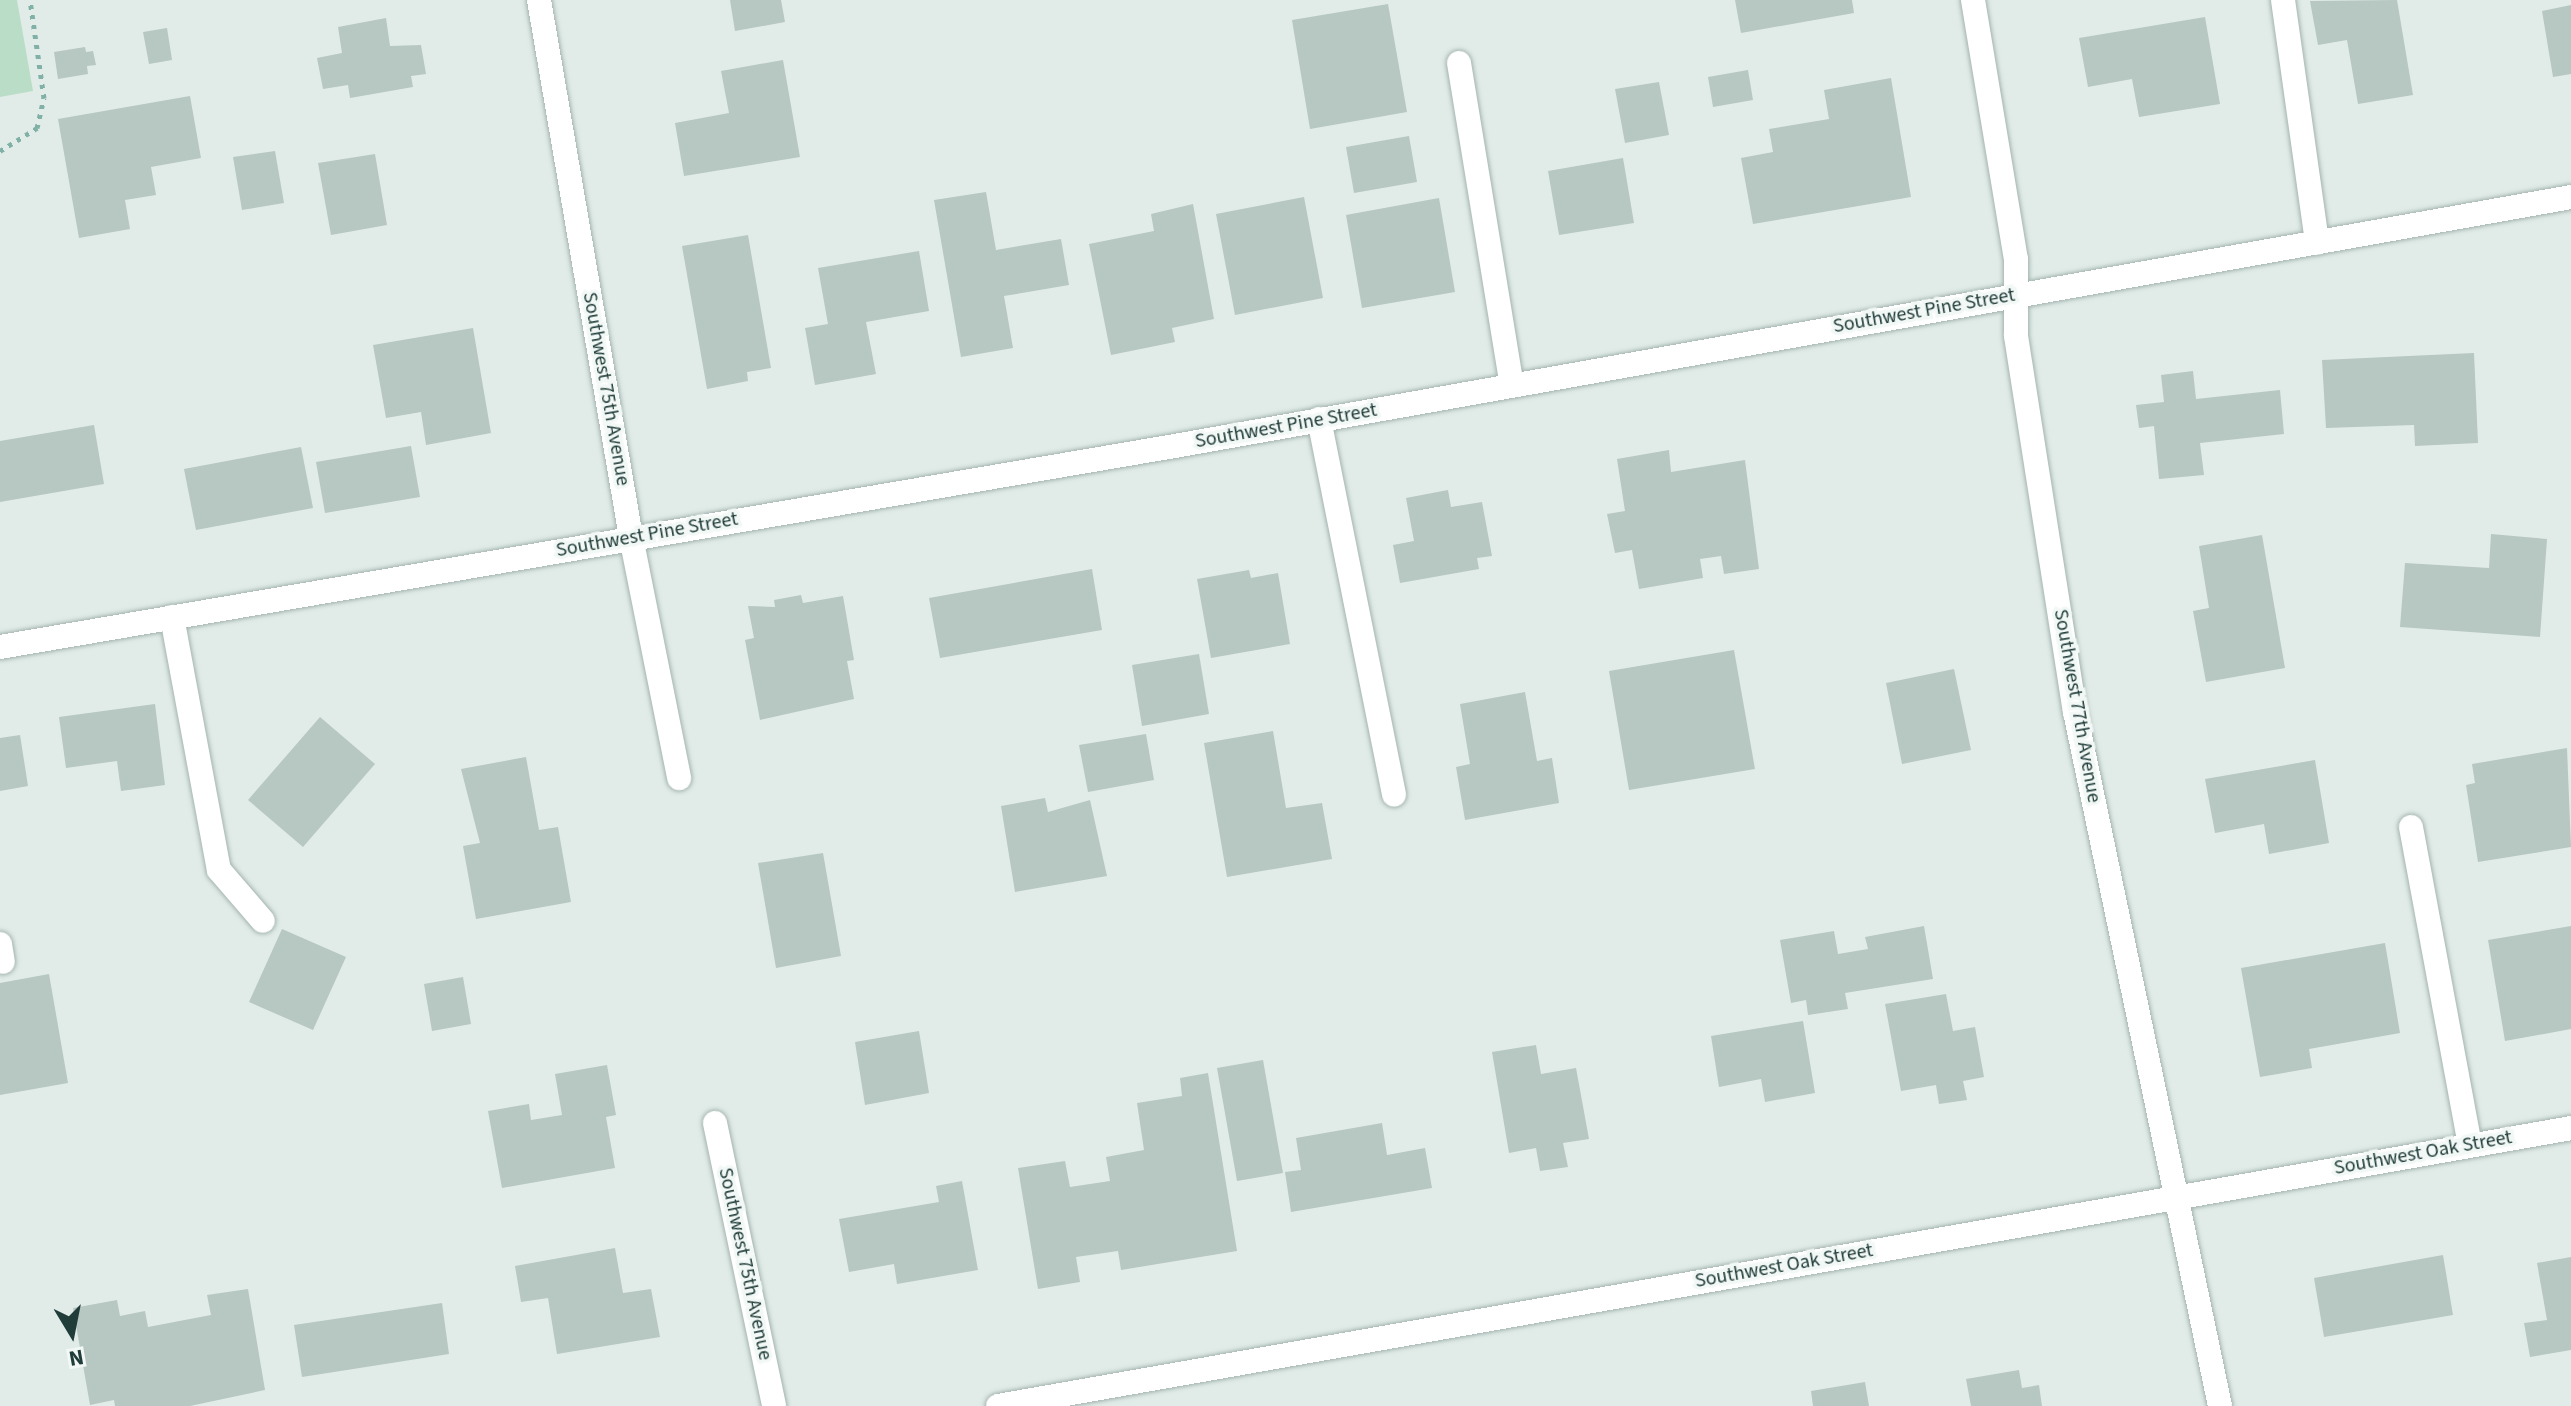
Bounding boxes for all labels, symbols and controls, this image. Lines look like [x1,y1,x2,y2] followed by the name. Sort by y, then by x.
[1831,283,2017,339] street label: Southwest Pine Street
[577,290,635,488] street label: Southwest 75th Avenue
[1193,398,1379,454] street label: Southwest Pine Street
[554,507,740,563] street label: Southwest Pine Street
[2048,607,2106,805] street label: Southwest 77th Avenue
[2332,1126,2514,1180] street label: Southwest Oak Street
[713,1166,777,1362] street label: Southwest 75th Avenue
[1693,1239,1875,1293] street label: Southwest Oak Street
[32,1294,112,1374] north arrow
[66,1341,86,1375] text: N

